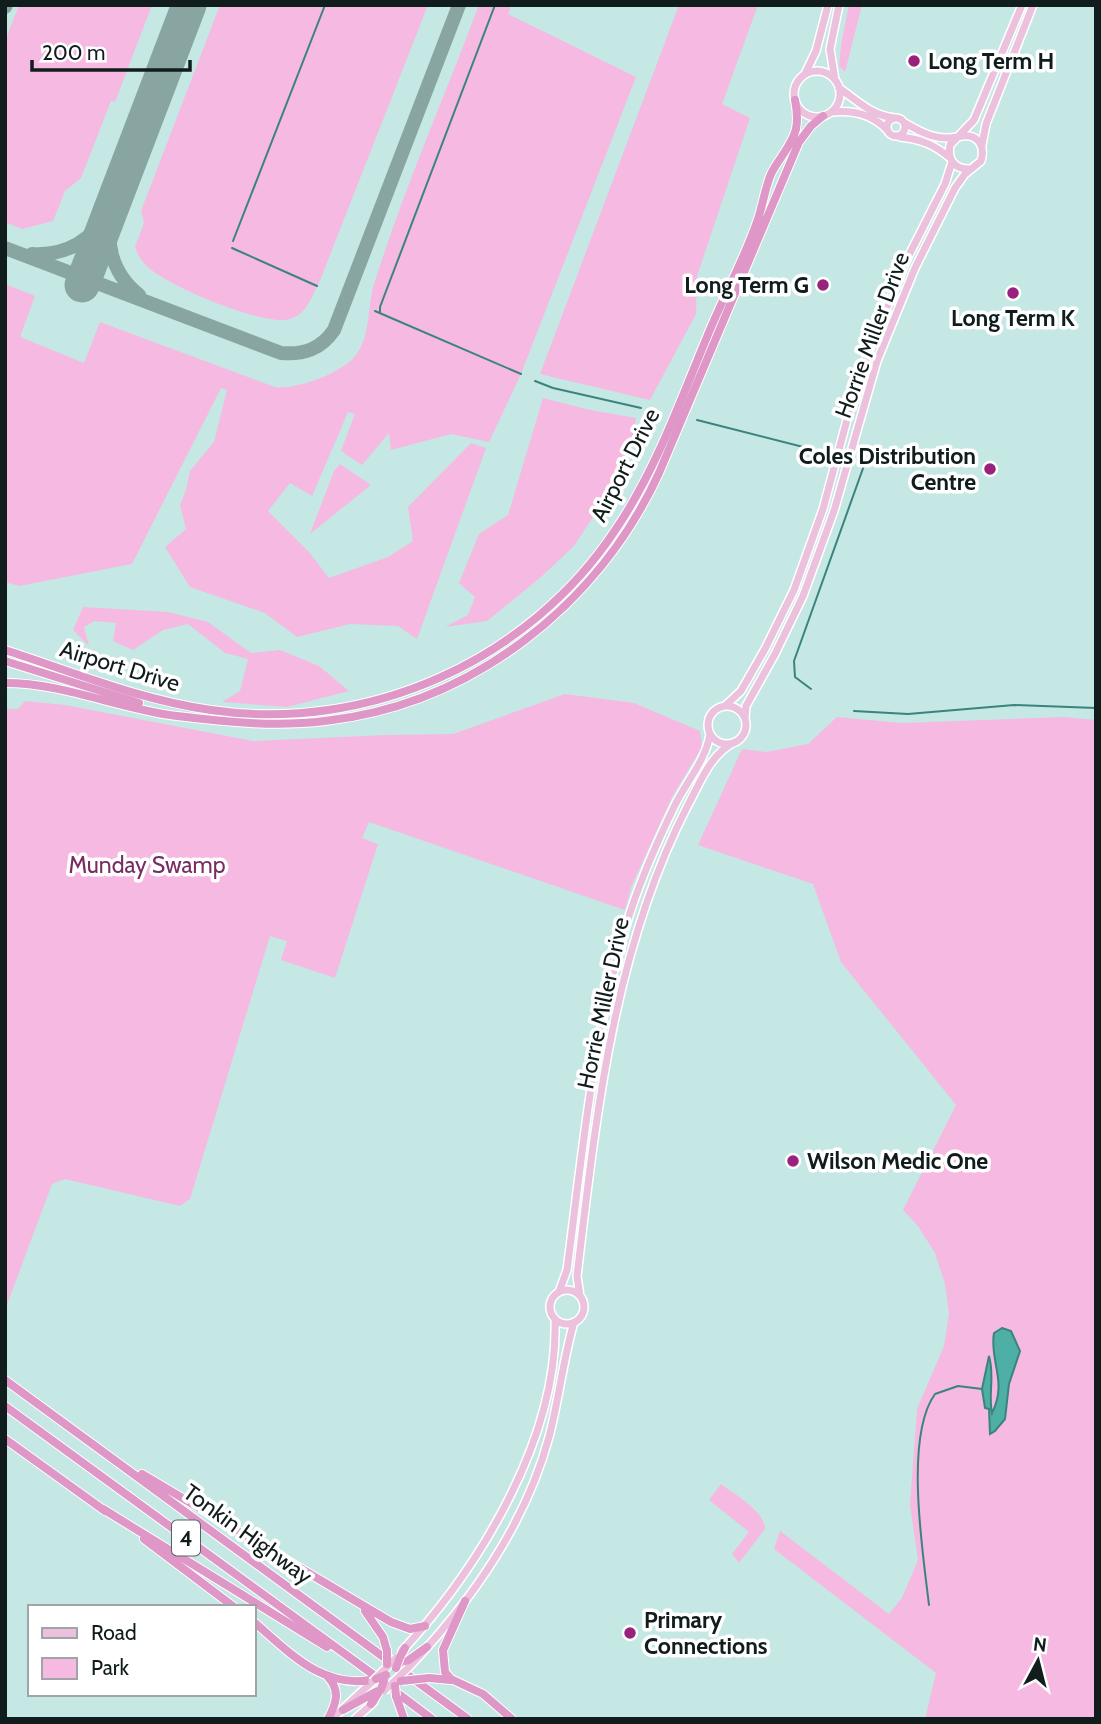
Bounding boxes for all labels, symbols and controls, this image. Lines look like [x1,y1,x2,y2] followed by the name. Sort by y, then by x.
[32,28,189,72] scale bar
[42,40,105,65] text: 200 m
[928,47,1054,75] place label: Long Term H
[906,53,922,69] marker: Long Term H
[829,248,915,422] street label: Horrie Miller Drive
[684,271,809,299] place label: Long Term G
[815,277,831,293] marker: Long Term G
[1005,285,1021,301] marker: Long Term K
[951,304,1076,332] place label: Long Term K
[584,403,666,526] street label: Airport Drive
[799,442,976,496] place label: Coles Distribution Centre
[982,461,998,477] marker: Coles Distribution Centre
[57,635,183,698] street label: Airport Drive
[68,851,226,879] park label: Munday Swamp
[571,914,635,1091] street label: Horrie Miller Drive
[807,1147,988,1175] place label: Wilson Medic One
[785,1153,801,1169] marker: Wilson Medic One
[178,1478,318,1590] street label: Tonkin Highway
[172,1520,200,1556] road number: 4
[28,1605,256,1696] legend
[644,1606,768,1660] place label: Primary Connections
[91,1620,137,1645] text: Road
[622,1625,638,1641] marker: Primary Connections
[1003,1626,1073,1696] north arrow
[1032,1632,1048,1657] text: N
[91,1655,129,1680] text: Park

